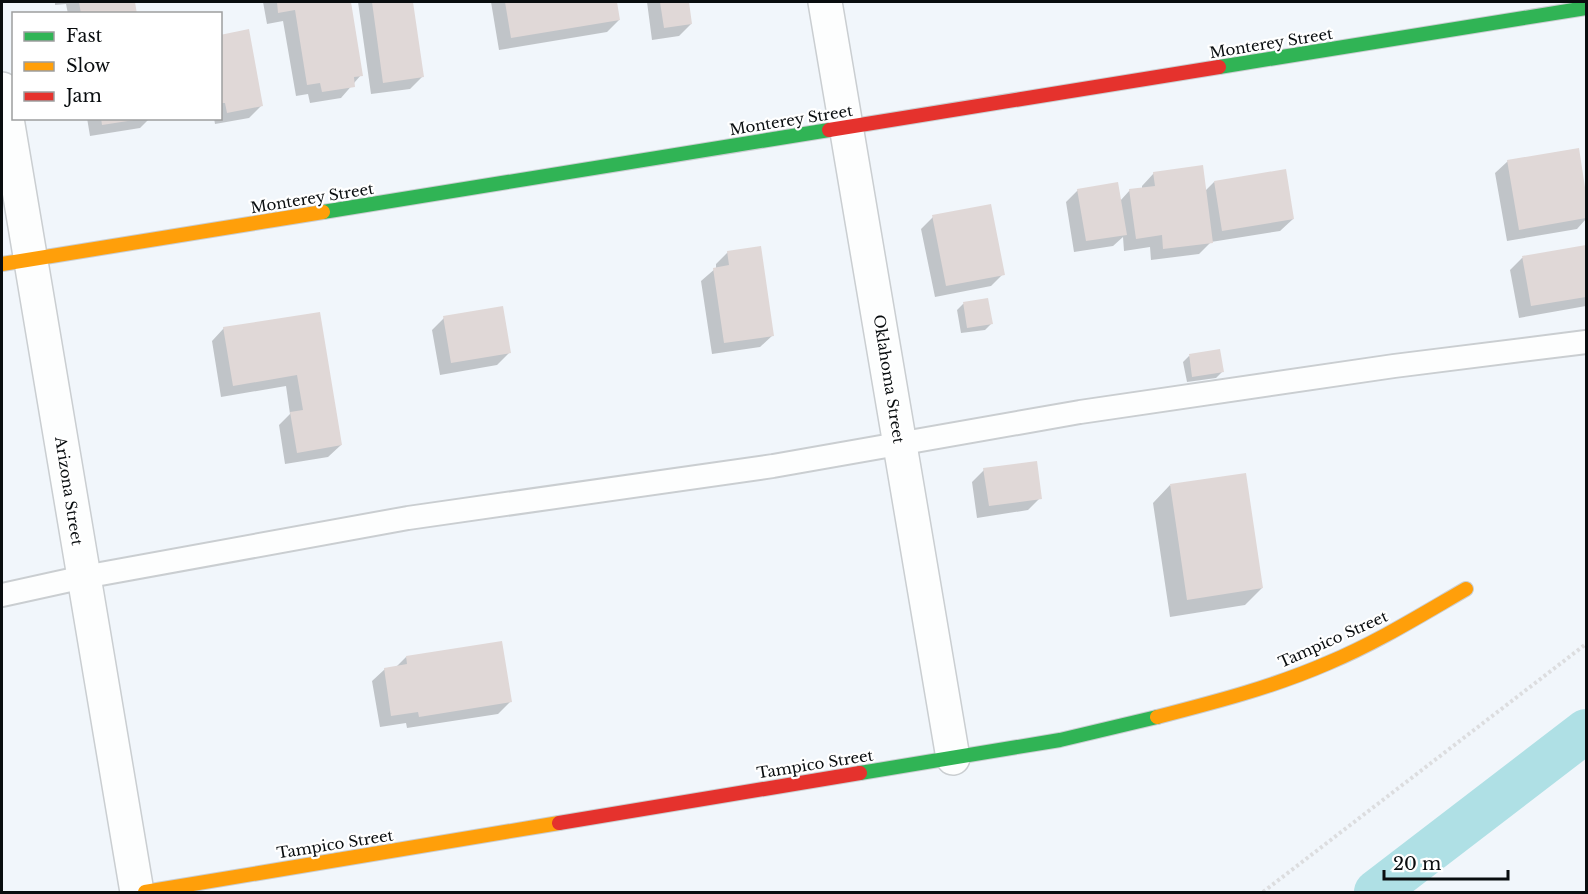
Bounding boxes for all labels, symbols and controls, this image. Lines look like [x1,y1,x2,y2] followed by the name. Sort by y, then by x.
[12,12,222,120] legend
[1208,24,1334,62] street label: Monterey Street
[66,25,103,47] text: Fast
[66,55,111,77] text: Slow
[64,85,102,107] text: Jam
[728,101,854,139] street label: Monterey Street
[249,179,375,217] street label: Monterey Street
[869,313,909,445] street label: Oklahoma Street
[51,434,87,547] street label: Arizona Street
[1275,606,1391,672] street label: Tampico Street
[756,745,875,783] street label: Tampico Street
[276,825,395,863] street label: Tampico Street
[1384,843,1508,881] scale bar
[1393,853,1441,875] text: 20 m

